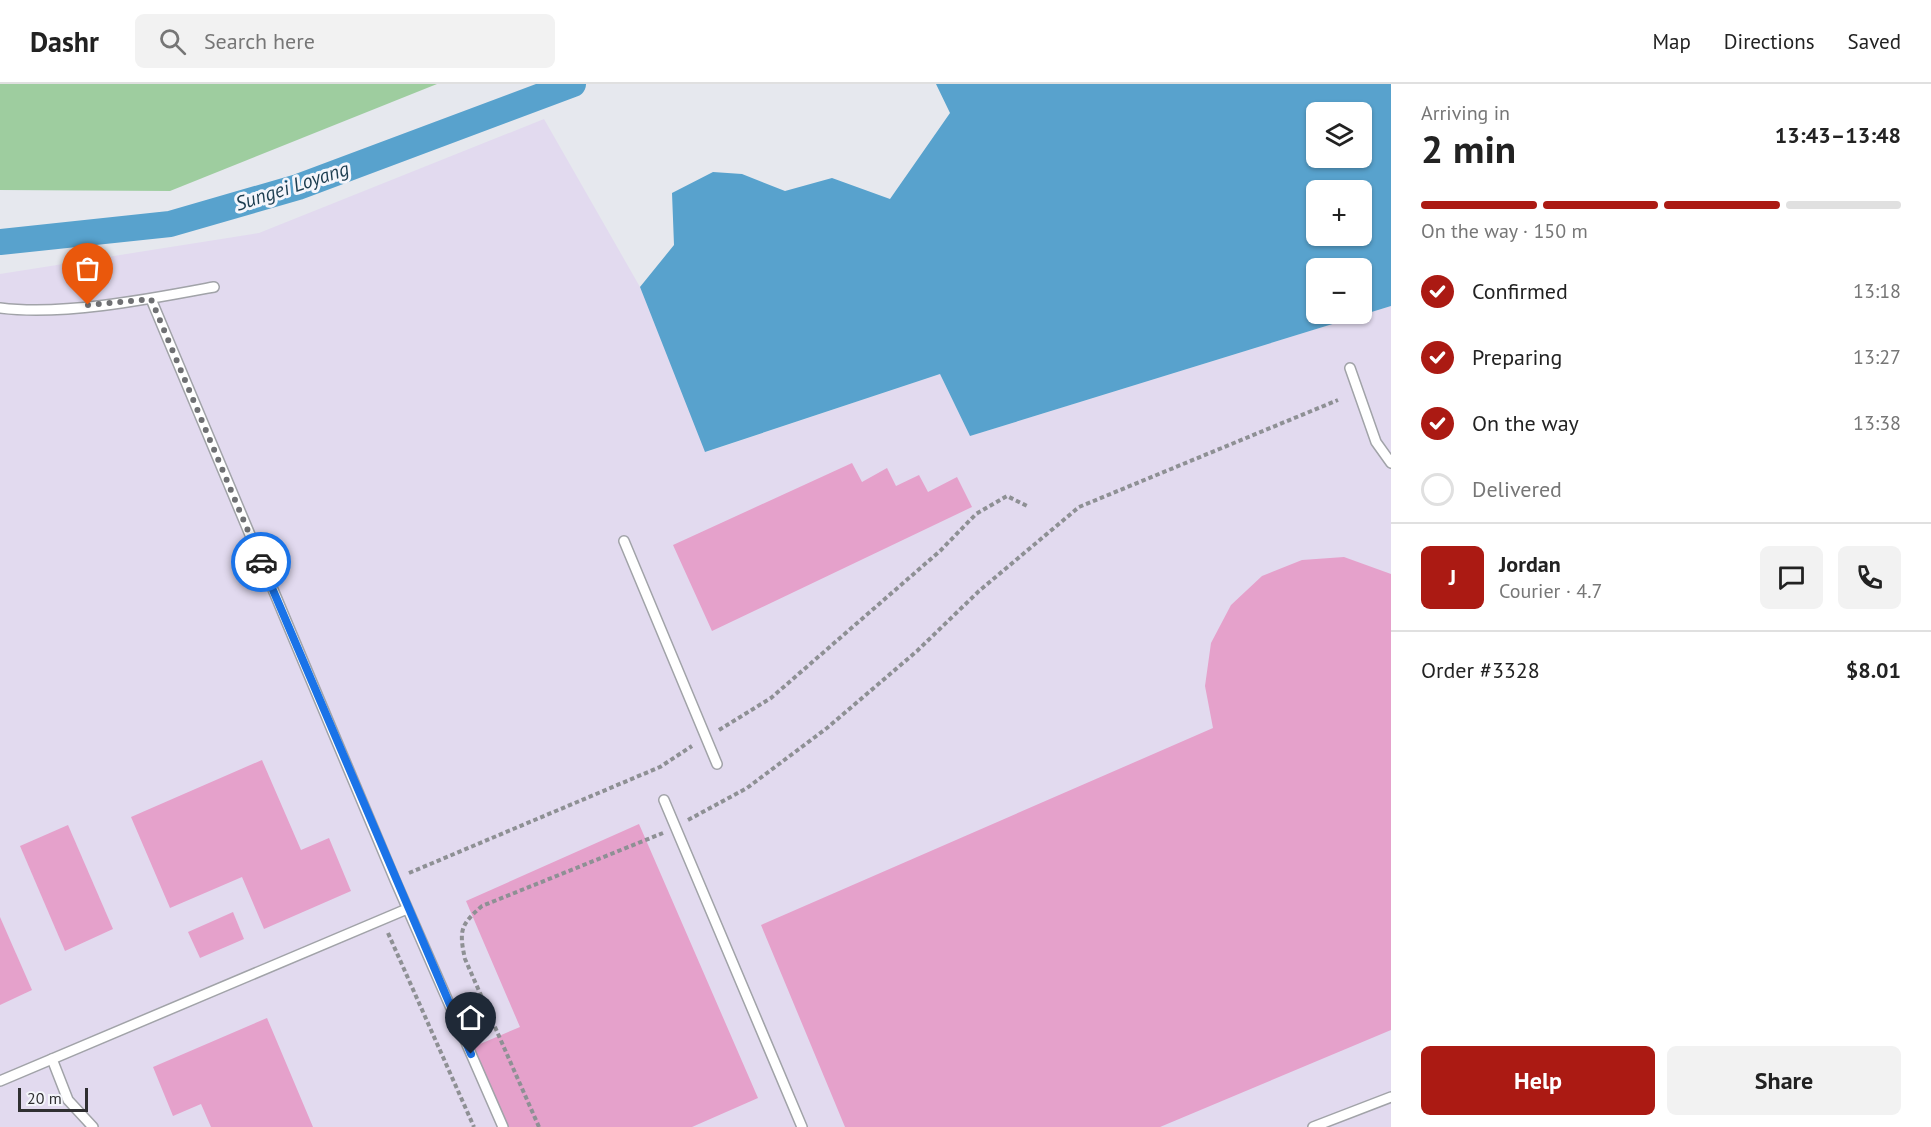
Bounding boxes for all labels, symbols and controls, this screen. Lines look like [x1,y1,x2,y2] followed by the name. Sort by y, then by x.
[135,14,555,68] search box
[30,23,99,60] text: Dashr
[156,25,189,58] icon: search
[204,27,315,55] text: Search here
[1652,28,1691,55] text: Map
[1724,28,1815,55] text: Directions
[1848,28,1901,55] text: Saved
[1421,100,1510,126] text: Arriving in
[1306,102,1372,324] map controls
[1306,102,1372,168] button: layers
[1775,121,1901,149] text: 13:43–13:48
[1421,123,1516,174] text: 2 min
[232,155,352,217] water label: Sungei Loyang
[1306,180,1372,246] button: +
[1421,218,1588,244] text: On the way · 150 m
[62,243,113,305] pin
[71,252,104,285] icon: bag
[1306,258,1372,324] button: −
[1421,275,1454,308] icon: check
[1472,277,1568,305] text: Confirmed
[1853,278,1901,304] text: 13:18
[1421,341,1454,374] icon: check
[1472,343,1562,371] text: Preparing
[1853,344,1901,370] text: 13:27
[1421,407,1454,440] icon: check
[1472,409,1579,437] text: On the way
[1853,410,1901,436] text: 13:38
[1472,475,1562,503] text: Delivered
[231,532,291,592] courier
[245,546,278,579] icon: car
[1760,546,1823,609] button: chat
[1838,546,1901,609] button: phone
[1499,550,1561,578] text: Jordan
[1449,563,1456,591] text: J
[1499,578,1602,604] text: Courier · 4.7
[1421,656,1540,684] text: Order #3328
[1846,656,1901,684] text: $8.01
[445,992,496,1054] pin
[454,1001,487,1034] icon: home
[1421,1046,1655,1115] button: Help
[1667,1046,1901,1115] button: Share
[18,1085,88,1112] scale bar
[27,1088,62,1108] text: 20 m

